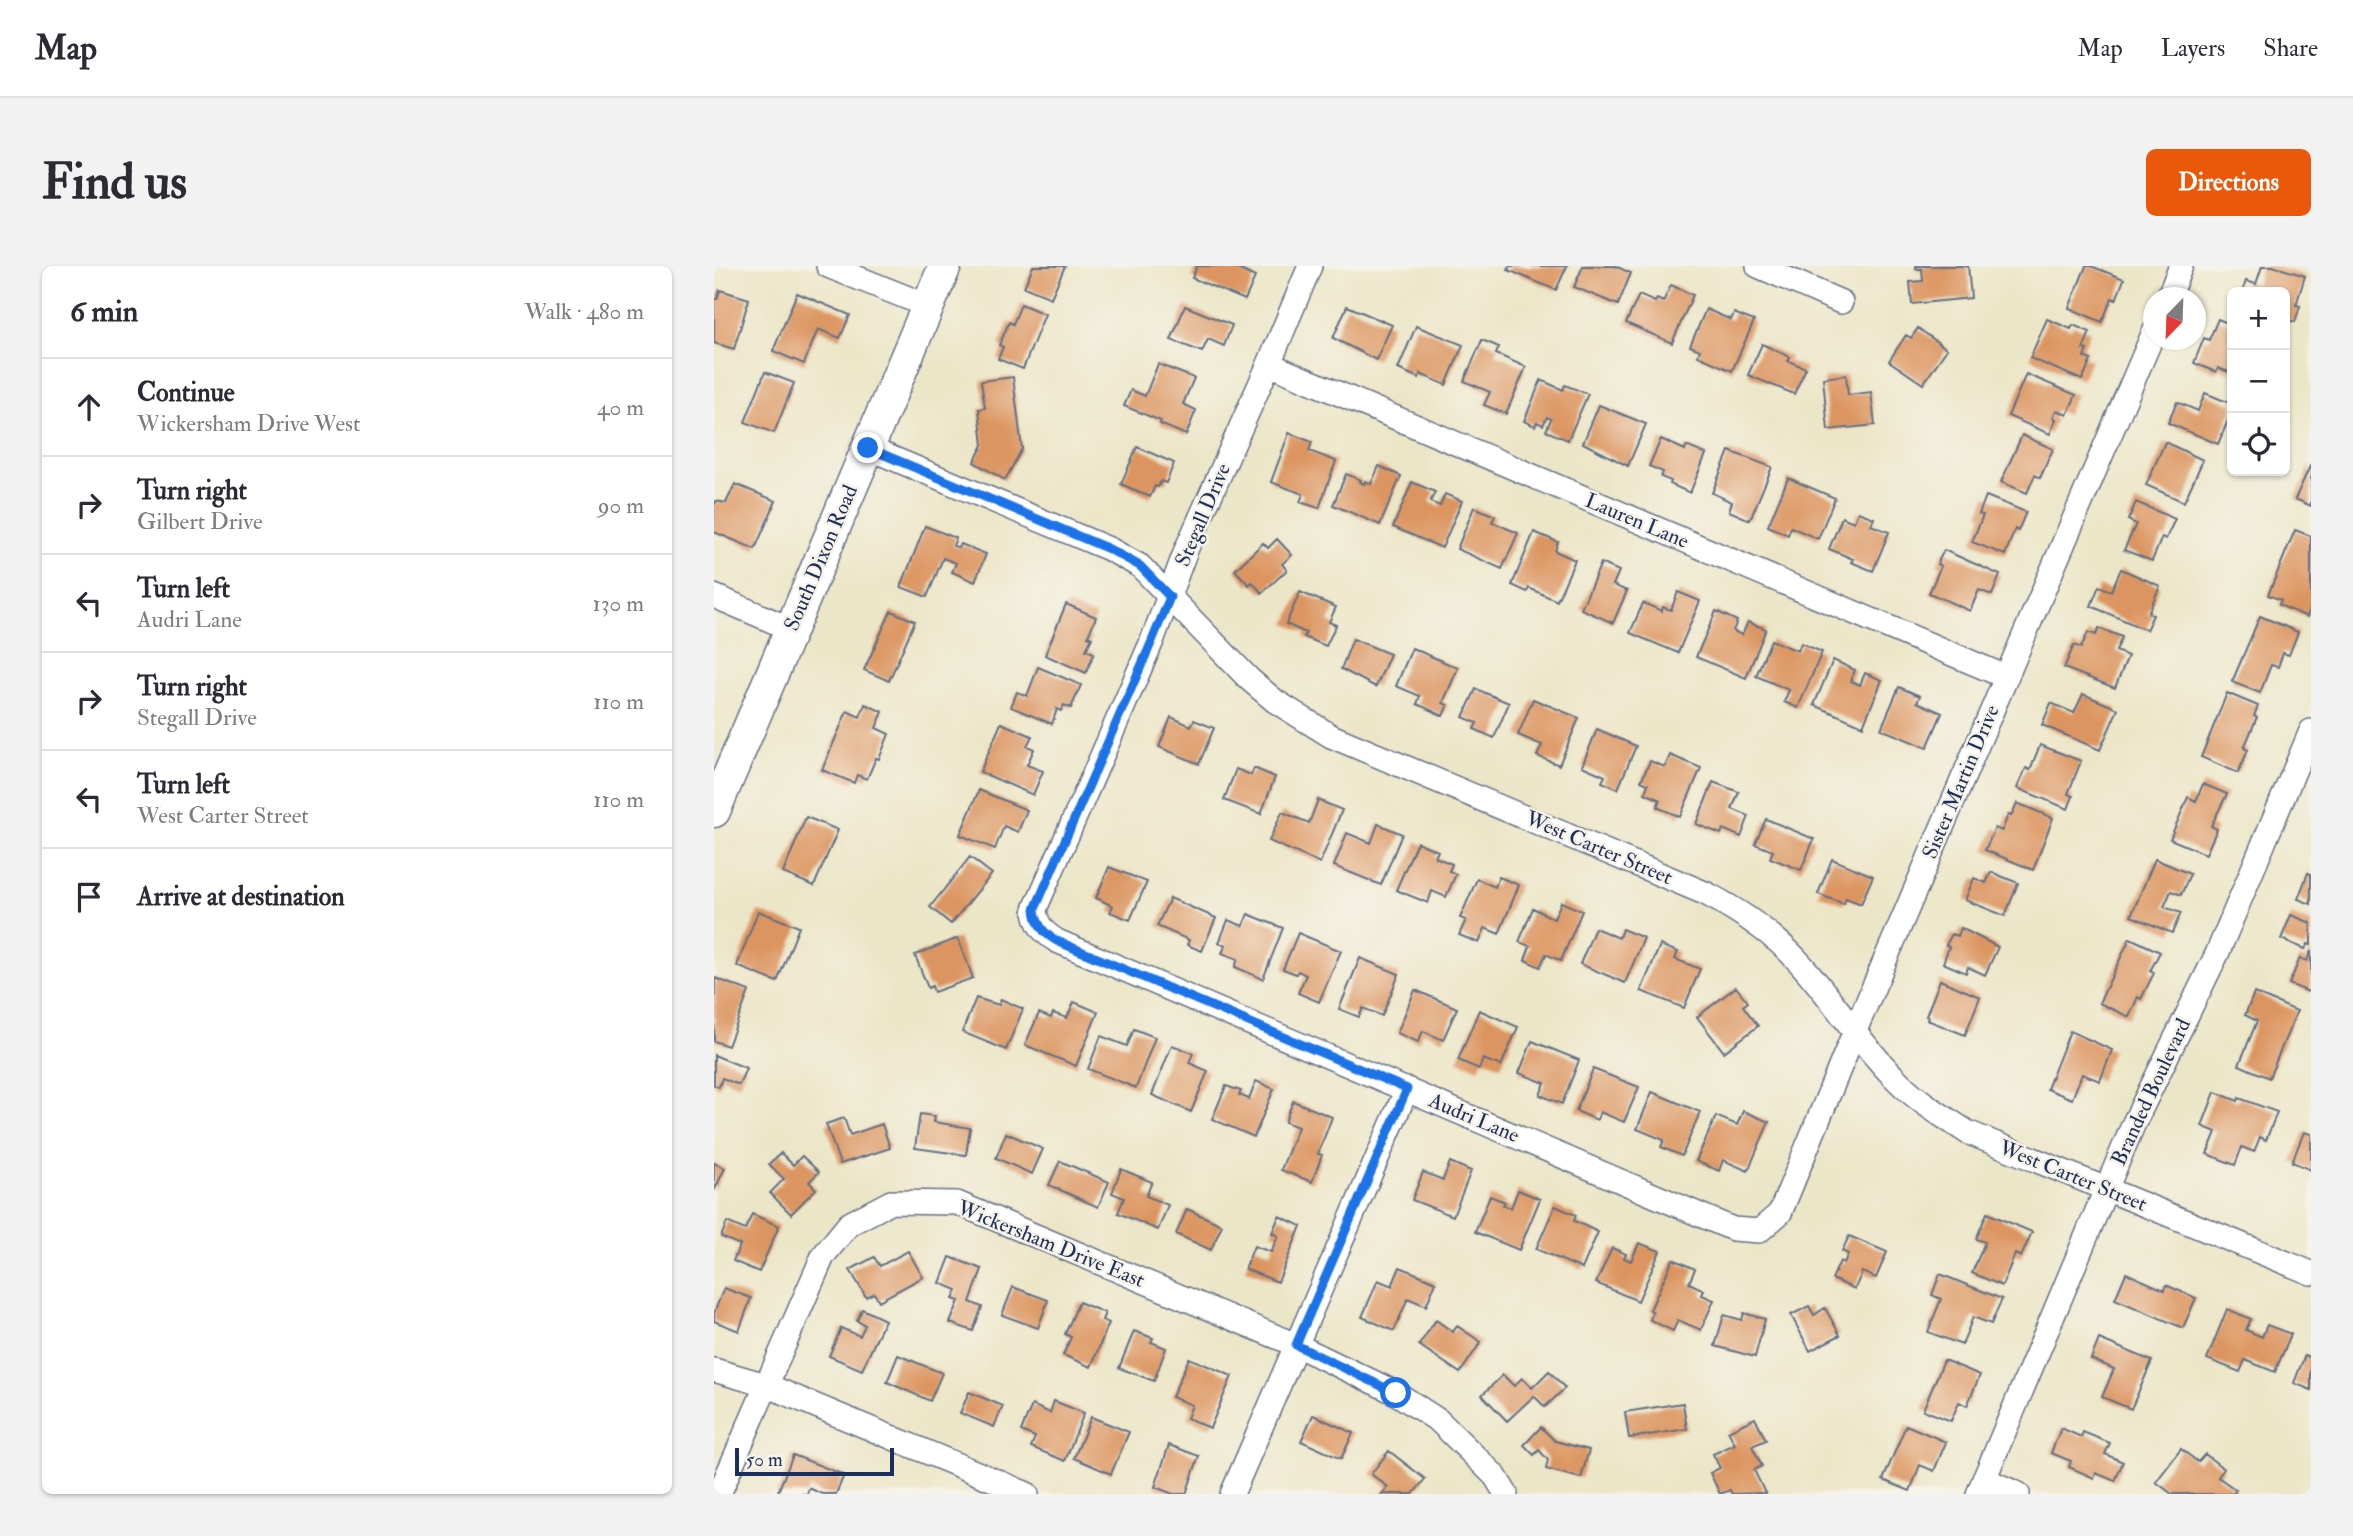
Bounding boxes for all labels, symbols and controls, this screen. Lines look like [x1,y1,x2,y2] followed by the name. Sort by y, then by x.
[35,28,97,69] text: Map
[2078,33,2123,64] text: Map
[2161,33,2225,64] text: Layers
[2263,33,2318,64] text: Share
[2146,149,2311,216] button: Directions
[42,152,187,213] text: Find us
[2143,287,2206,350] north arrow
[2227,287,2290,476] map controls
[2227,287,2290,350] button: +
[70,293,138,330] text: 6 min
[524,297,644,326] text: Walk · 480 m
[2227,350,2290,413] button: −
[137,377,235,409] text: Continue
[70,388,108,426] icon: ahead
[597,393,644,422] text: 40 m
[137,409,360,438] text: Wickersham Drive West
[2227,413,2290,476] button: locate
[852,432,883,463] route end
[1169,459,1237,571] street label: Stegall Drive
[137,475,247,507] text: Turn right
[778,480,864,635] street label: South Dixon Road
[70,486,108,524] icon: right
[1581,487,1693,555] street label: Lauren Lane
[598,491,644,520] text: 90 m
[137,507,263,536] text: Gilbert Drive
[137,573,230,605] text: Turn left
[70,584,108,622] icon: left
[592,589,644,618] text: 130 m
[137,605,242,634] text: Audri Lane
[137,671,247,703] text: Turn right
[70,682,108,720] icon: right
[593,687,644,716] text: 110 m
[1916,701,2006,863] street label: Sister Martin Drive
[137,703,257,732] text: Stegall Drive
[137,769,230,801] text: Turn left
[70,780,108,818] icon: left
[593,785,644,814] text: 110 m
[137,801,309,830] text: West Carter Street
[1521,805,1677,891] street label: West Carter Street
[70,878,108,916] icon: arrive
[137,881,345,913] text: Arrive at destination
[2105,1014,2197,1170] street label: Branded Boulevard
[1424,1086,1524,1149] street label: Audri Lane
[1994,1134,2151,1218] street label: West Carter Street
[953,1194,1149,1294] street label: Wickersham Drive East
[1380,1377,1411,1408] route start
[735,1445,894,1477] scale bar
[746,1448,783,1472] text: 50 m

